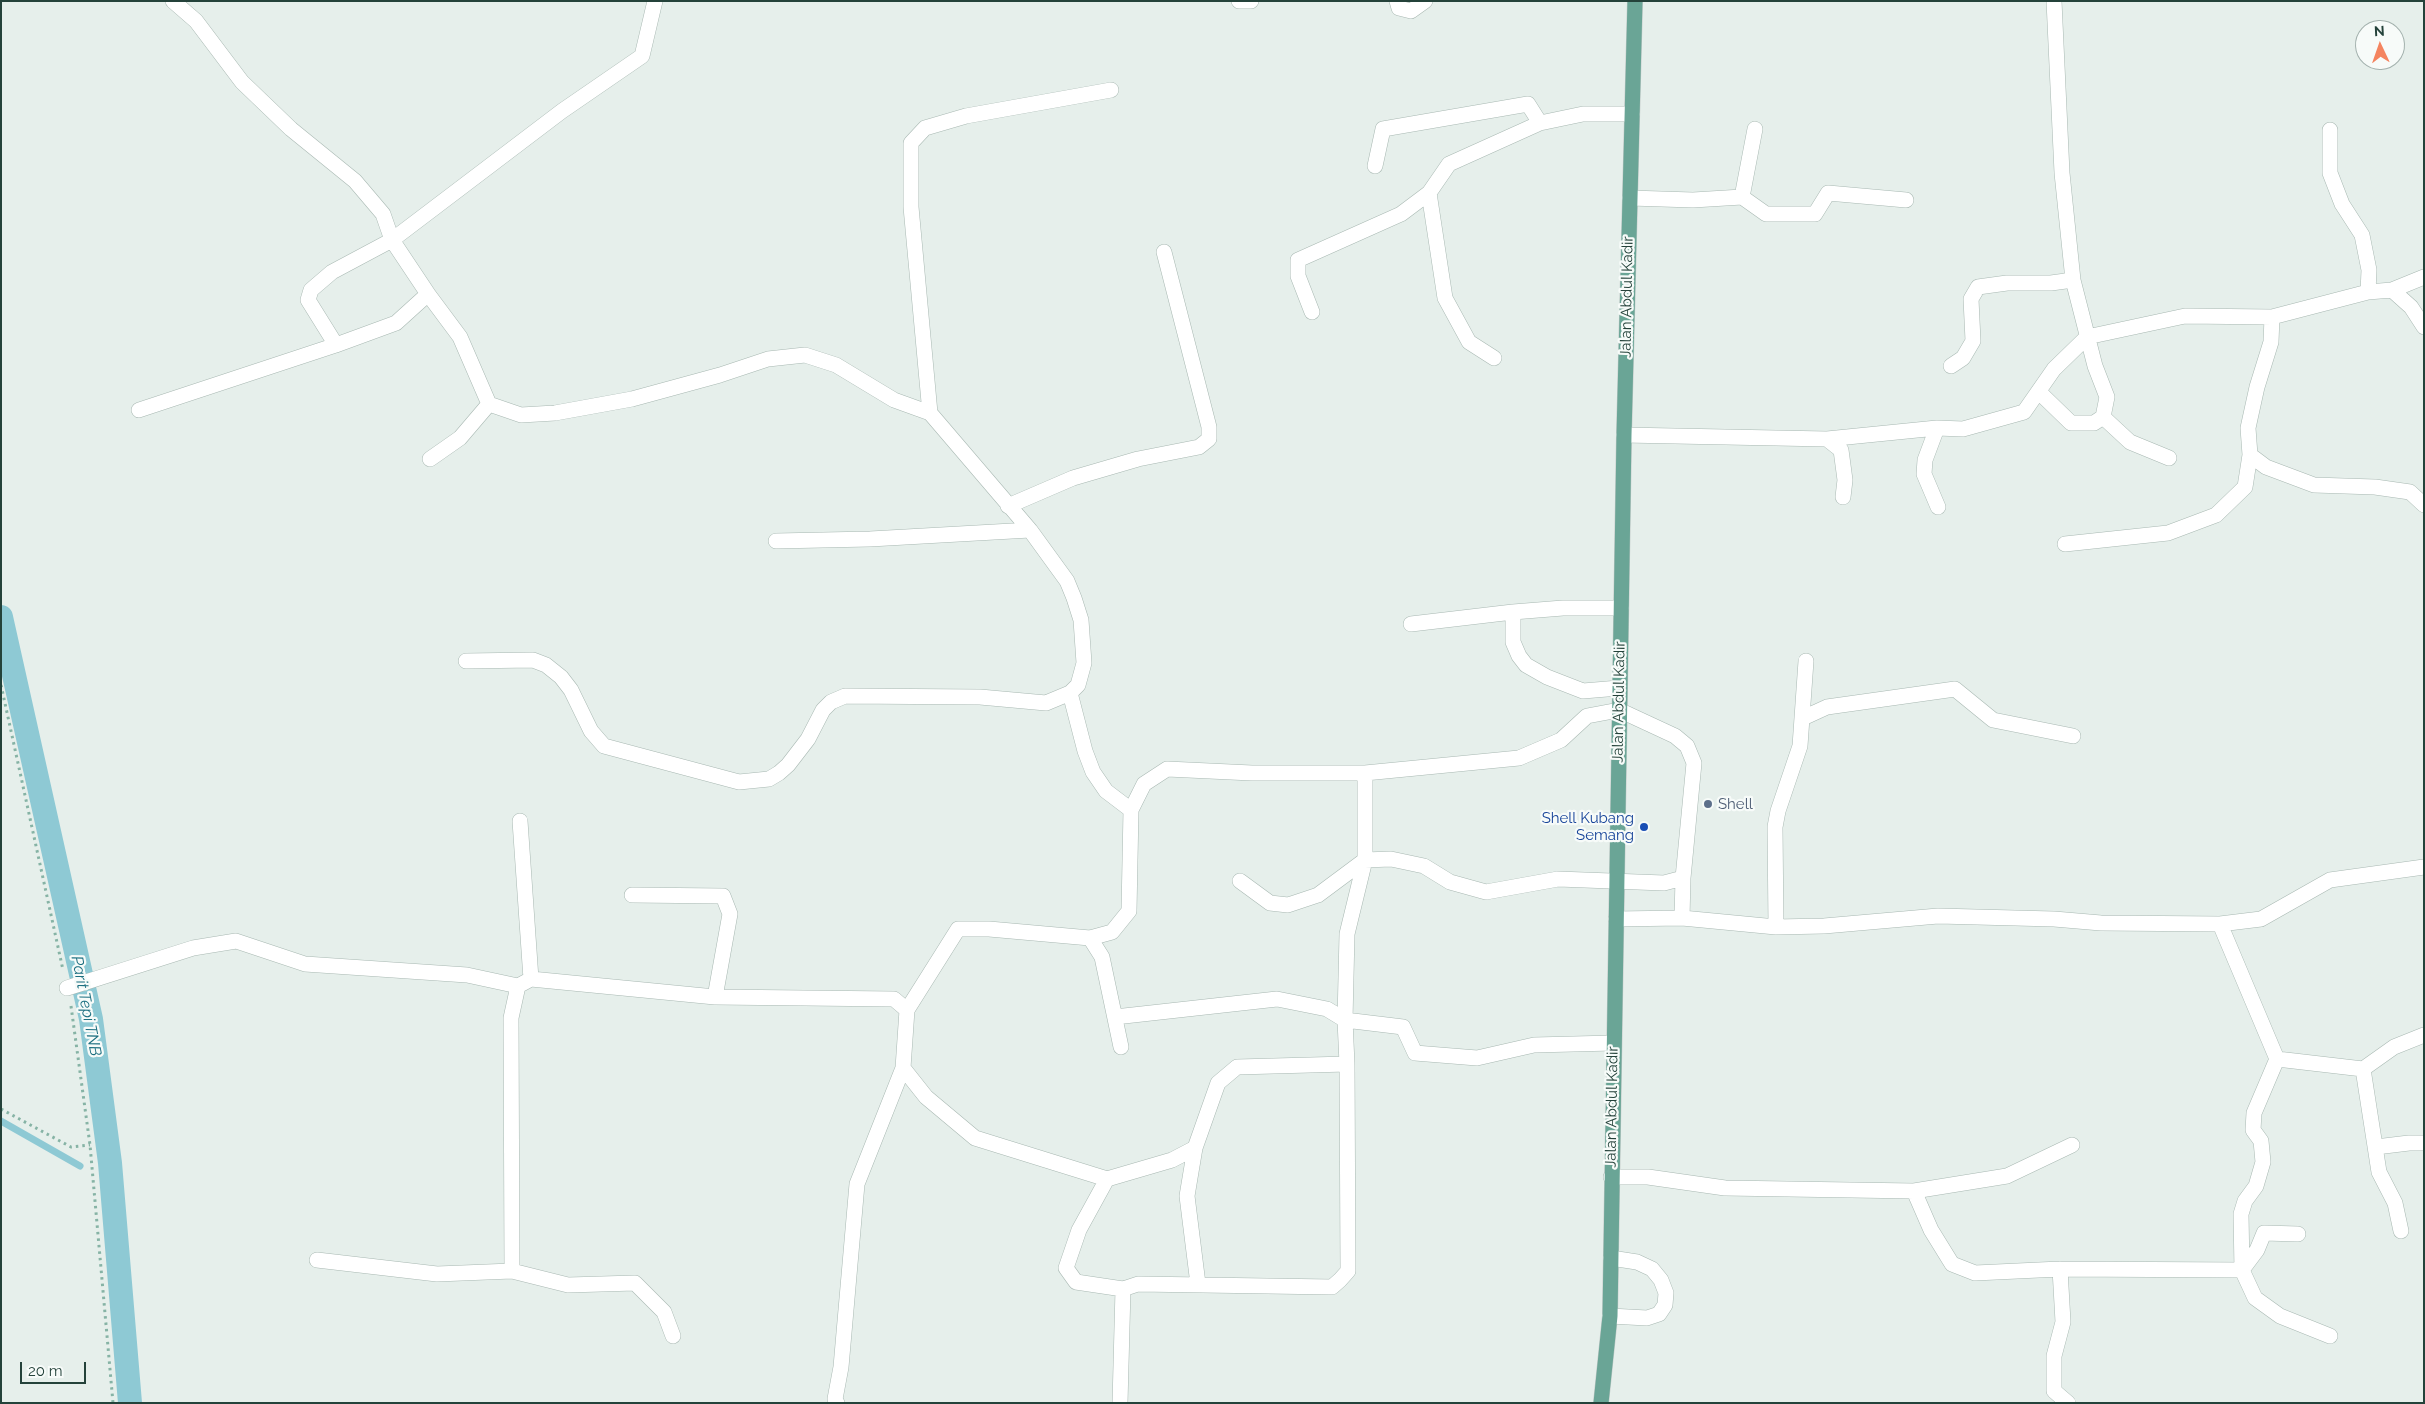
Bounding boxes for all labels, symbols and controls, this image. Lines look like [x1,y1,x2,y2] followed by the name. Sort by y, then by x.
[2355,20,2405,70] north arrow
[2374,23,2385,39] text: N
[1617,236,1637,358] street label: Jalan Abdul Kadir
[1609,641,1629,763] street label: Jalan Abdul Kadir
[1718,795,1753,813] place label: Shell
[1702,798,1714,810] marker: Shell
[1542,809,1634,844] place label: Shell Kubang Semang
[1638,821,1650,833] marker: Shell Kubang Semang
[67,954,105,1058] water label: Parit Tepi TNB
[1602,1046,1622,1168] street label: Jalan Abdul Kadir
[22,1352,89,1384] scale bar
[28,1362,63,1380] text: 20 m

